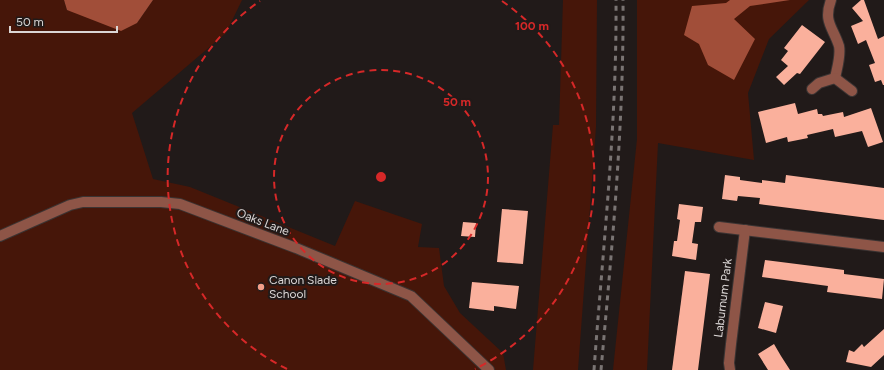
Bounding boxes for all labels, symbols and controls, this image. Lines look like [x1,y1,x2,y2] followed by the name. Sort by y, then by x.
[10,8,117,34] scale bar
[16,15,44,29] text: 50 m
[515,19,549,33] text: 100 m
[443,95,471,109] text: 50 m
[374,170,388,184] centre of rings
[235,206,292,239] street label: Oaks Lane
[711,258,735,338] street label: Laburnum Park
[269,273,337,301] place label: Canon Slade School
[256,282,266,292] marker: Canon Slade School

